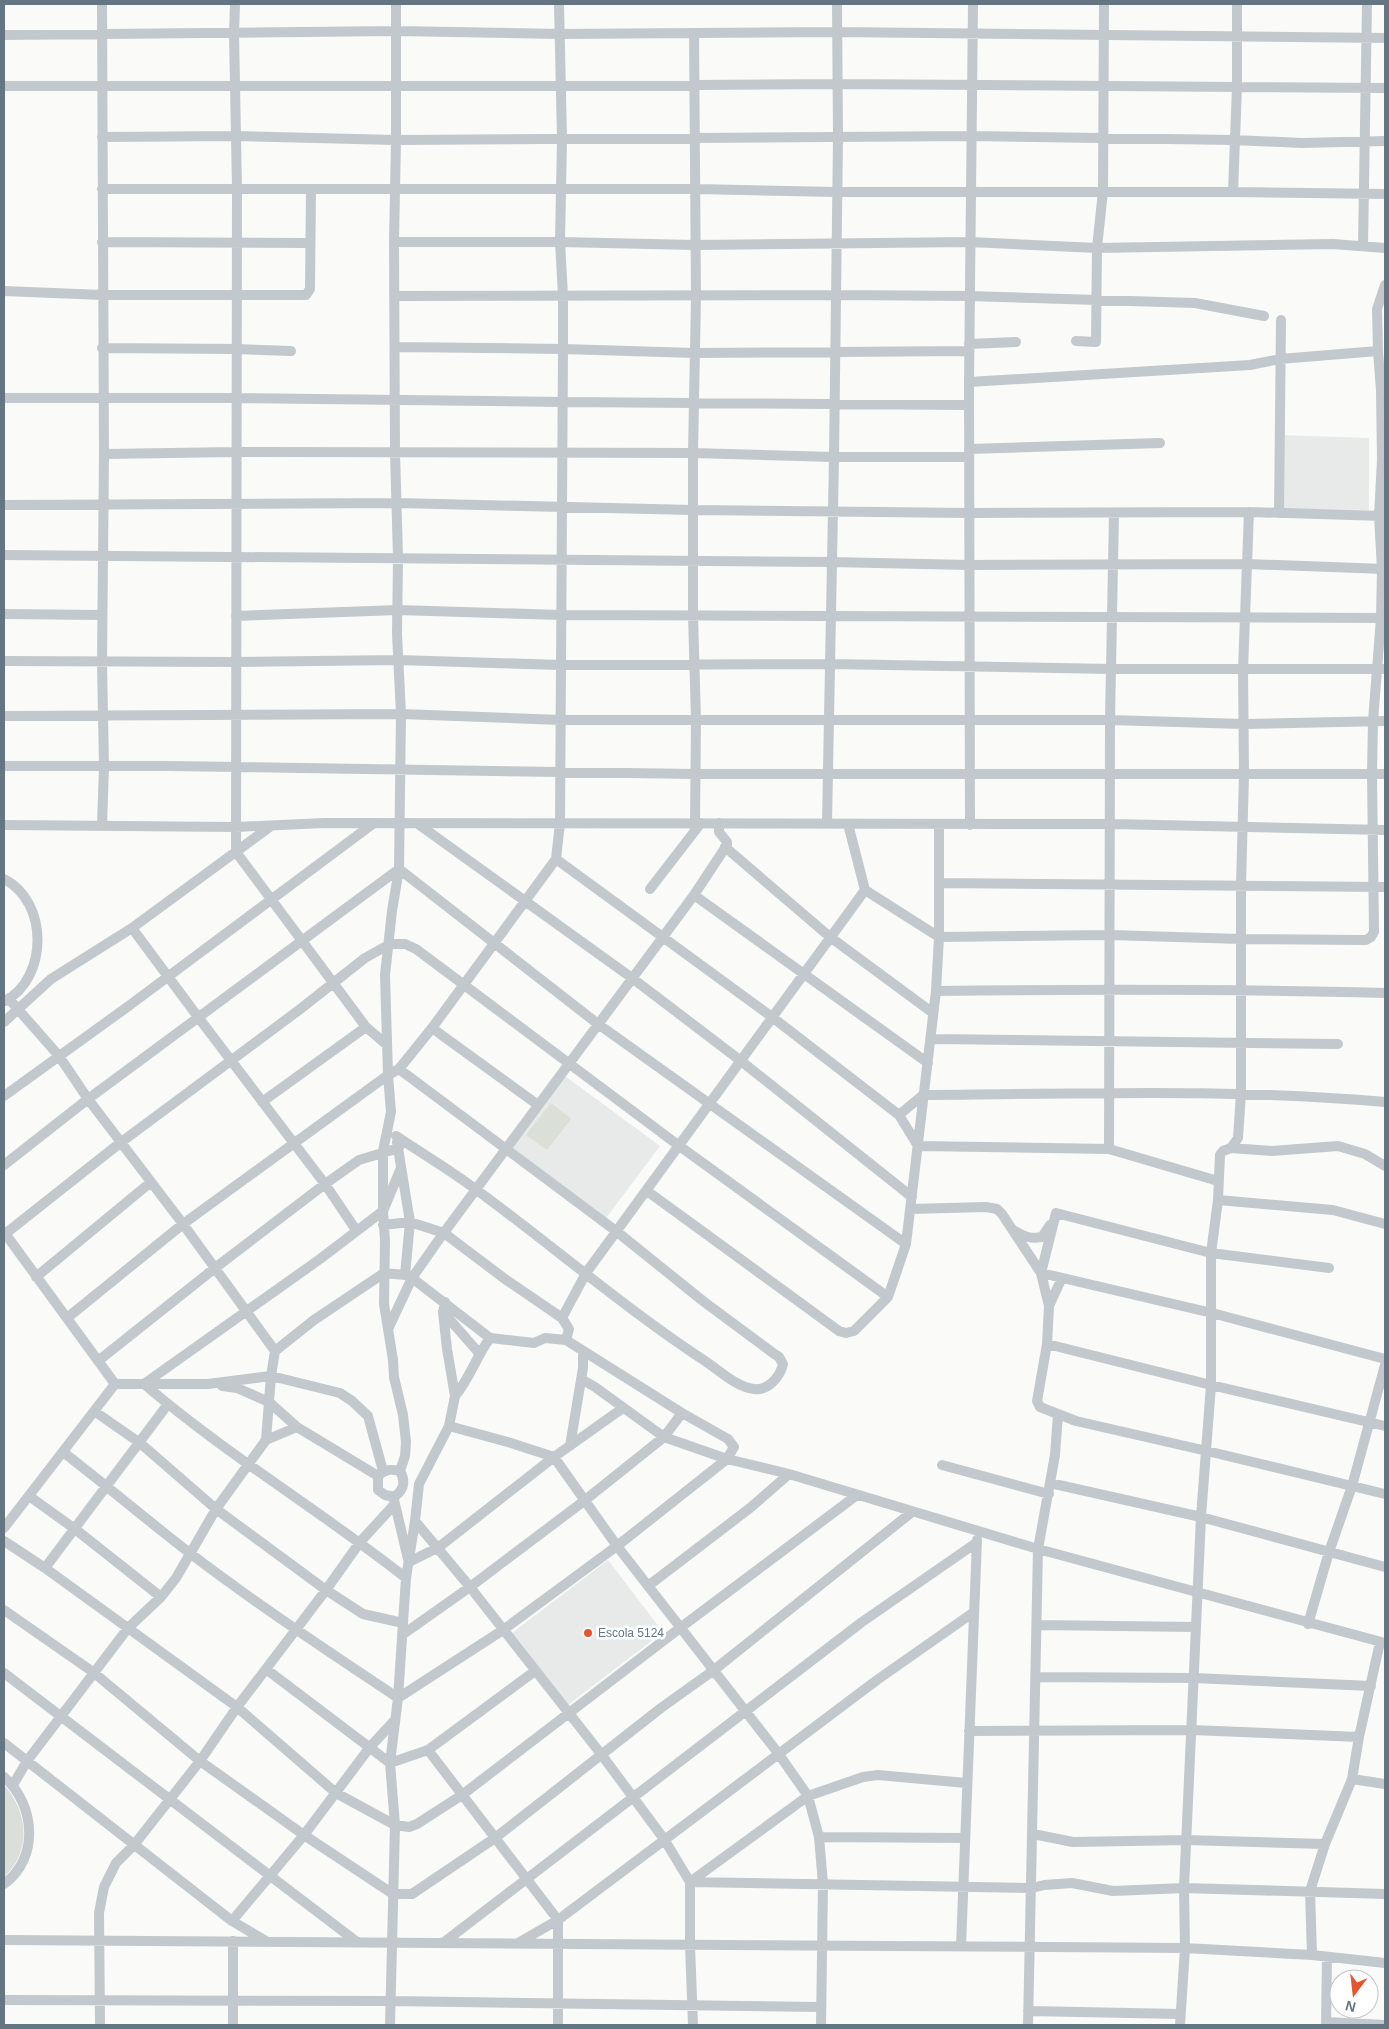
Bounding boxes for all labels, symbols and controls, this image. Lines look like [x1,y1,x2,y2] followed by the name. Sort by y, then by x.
[598,1626,664,1640] place label: Escola 5124
[582,1627,594,1639] marker: Escola 5124
[1329,1969,1379,2019] north arrow
[1344,1998,1358,2016] text: N

